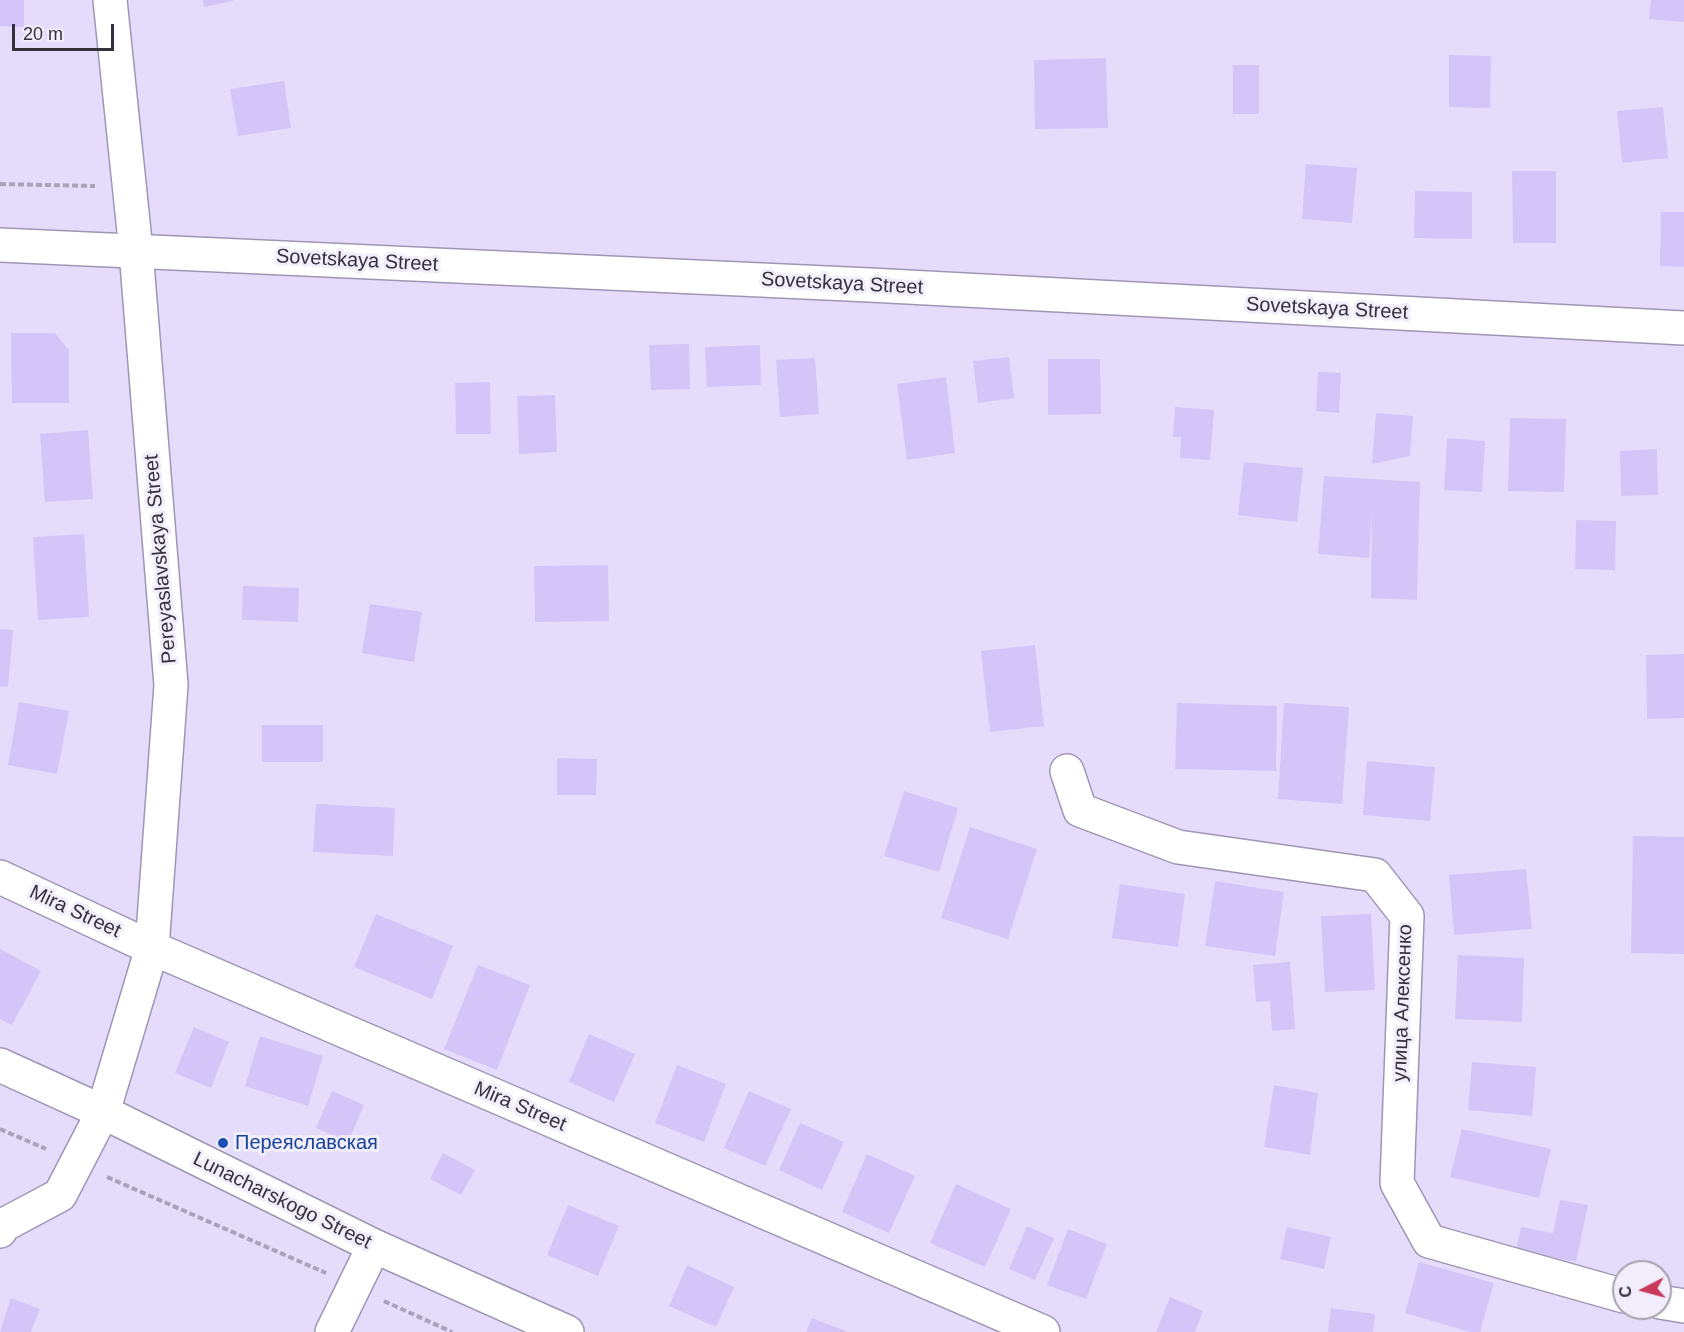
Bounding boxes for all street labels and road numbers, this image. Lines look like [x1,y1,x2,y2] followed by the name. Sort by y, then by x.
[275,245,439,277] street label: Sovetskaya Street
[760,268,924,300] street label: Sovetskaya Street
[1245,293,1409,325] street label: Sovetskaya Street
[140,453,182,665] street label: Pereyaslavskaya Street
[26,880,124,944] street label: Mira Street
[1388,924,1418,1082] street label: улица Алексенко
[470,1077,570,1137] street label: Mira Street
[189,1147,375,1255] street label: Lunacharskogo Street

